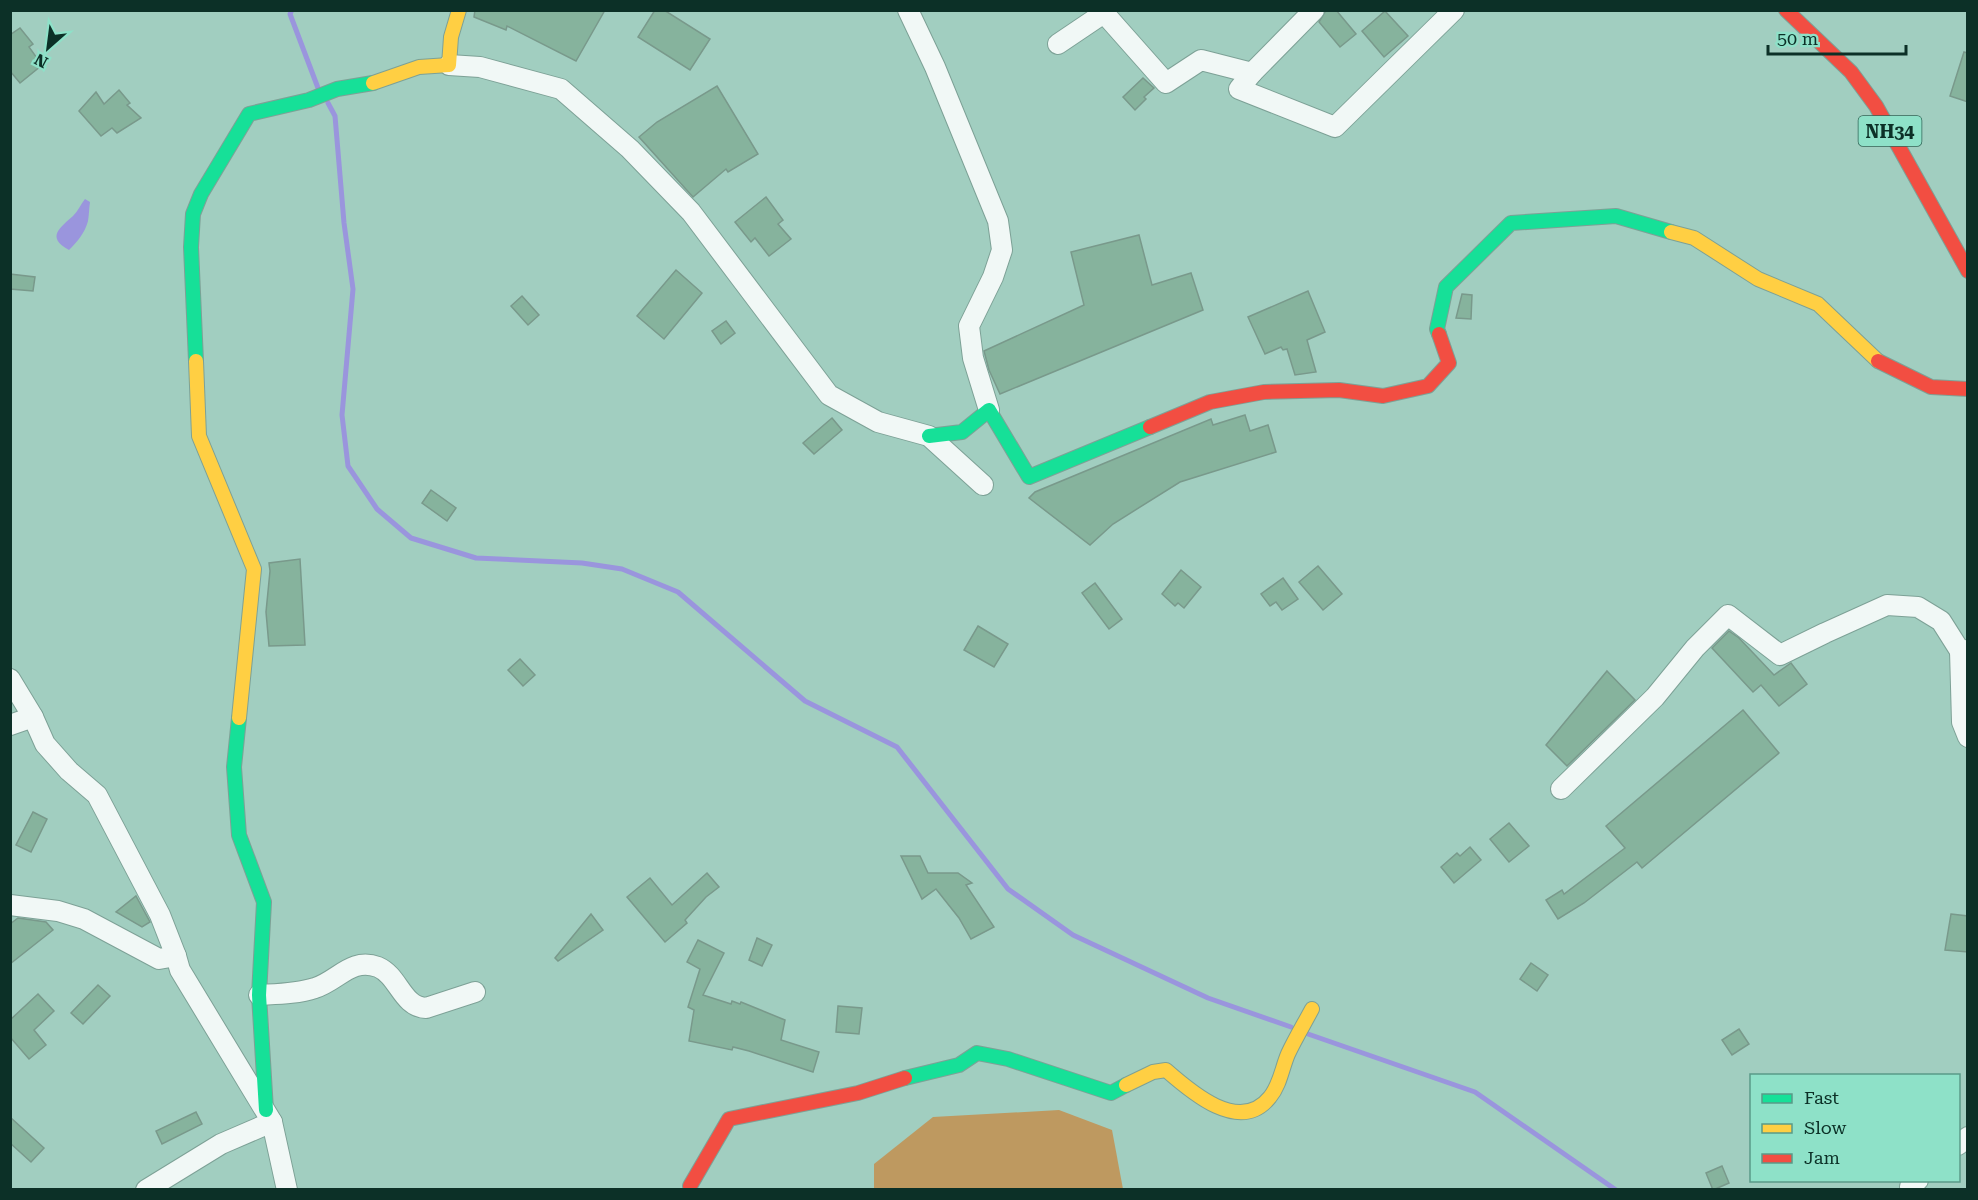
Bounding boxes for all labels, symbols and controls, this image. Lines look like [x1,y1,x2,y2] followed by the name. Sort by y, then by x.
[18,18,78,78] north arrow
[1768,18,1906,56] scale bar
[1777,28,1818,49] text: 50 m
[31,50,51,72] text: N
[1858,116,1922,146] road number: NH34
[1750,1074,1960,1182] legend
[1804,1087,1839,1108] text: Fast
[1804,1117,1846,1138] text: Slow
[1804,1147,1840,1168] text: Jam

